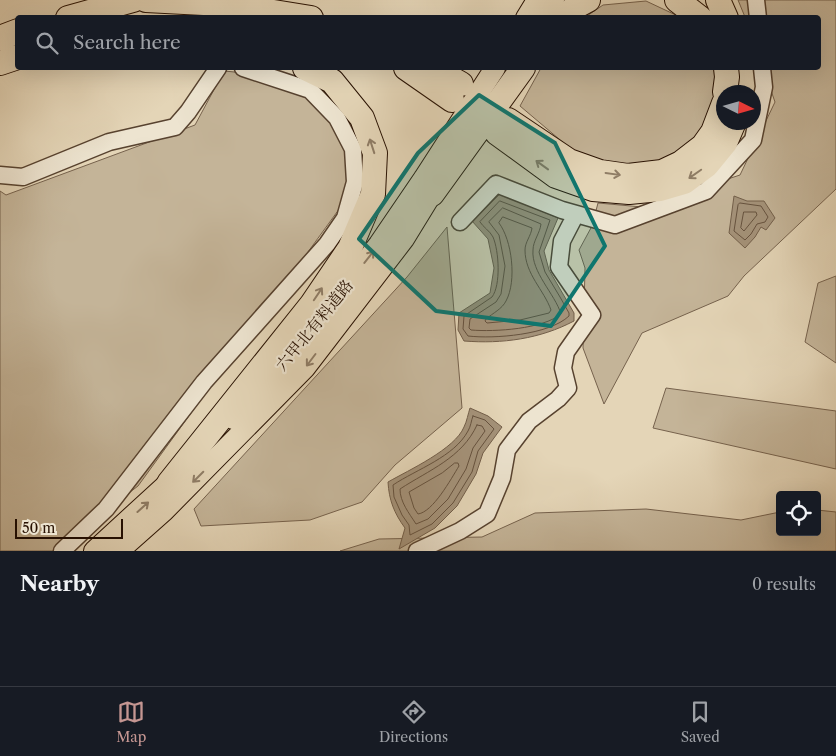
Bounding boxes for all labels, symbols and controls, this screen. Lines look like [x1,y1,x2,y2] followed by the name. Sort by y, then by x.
[15,15,821,70] search box
[33,29,61,57] icon: search
[73,31,181,54] text: Search here
[716,85,761,130] north arrow
[367,139,376,154] one-way arrow
[536,160,549,171] one-way arrow
[604,169,620,179] one-way arrow
[688,169,702,179] one-way arrow
[364,250,374,264] one-way arrow
[271,275,357,375] street label: 六甲北有料道路
[313,287,324,301] one-way arrow
[306,353,317,366] one-way arrow
[192,471,204,483] one-way arrow
[776,491,821,536] map controls
[776,491,821,536] button: locate
[137,501,150,513] one-way arrow
[15,516,122,539] scale bar
[22,519,55,537] text: 50 m
[20,571,99,596] text: Nearby
[752,574,816,594] text: 0 results
[116,698,146,746] tab: Map
[379,698,448,746] tab: Directions
[681,698,720,746] tab: Saved

